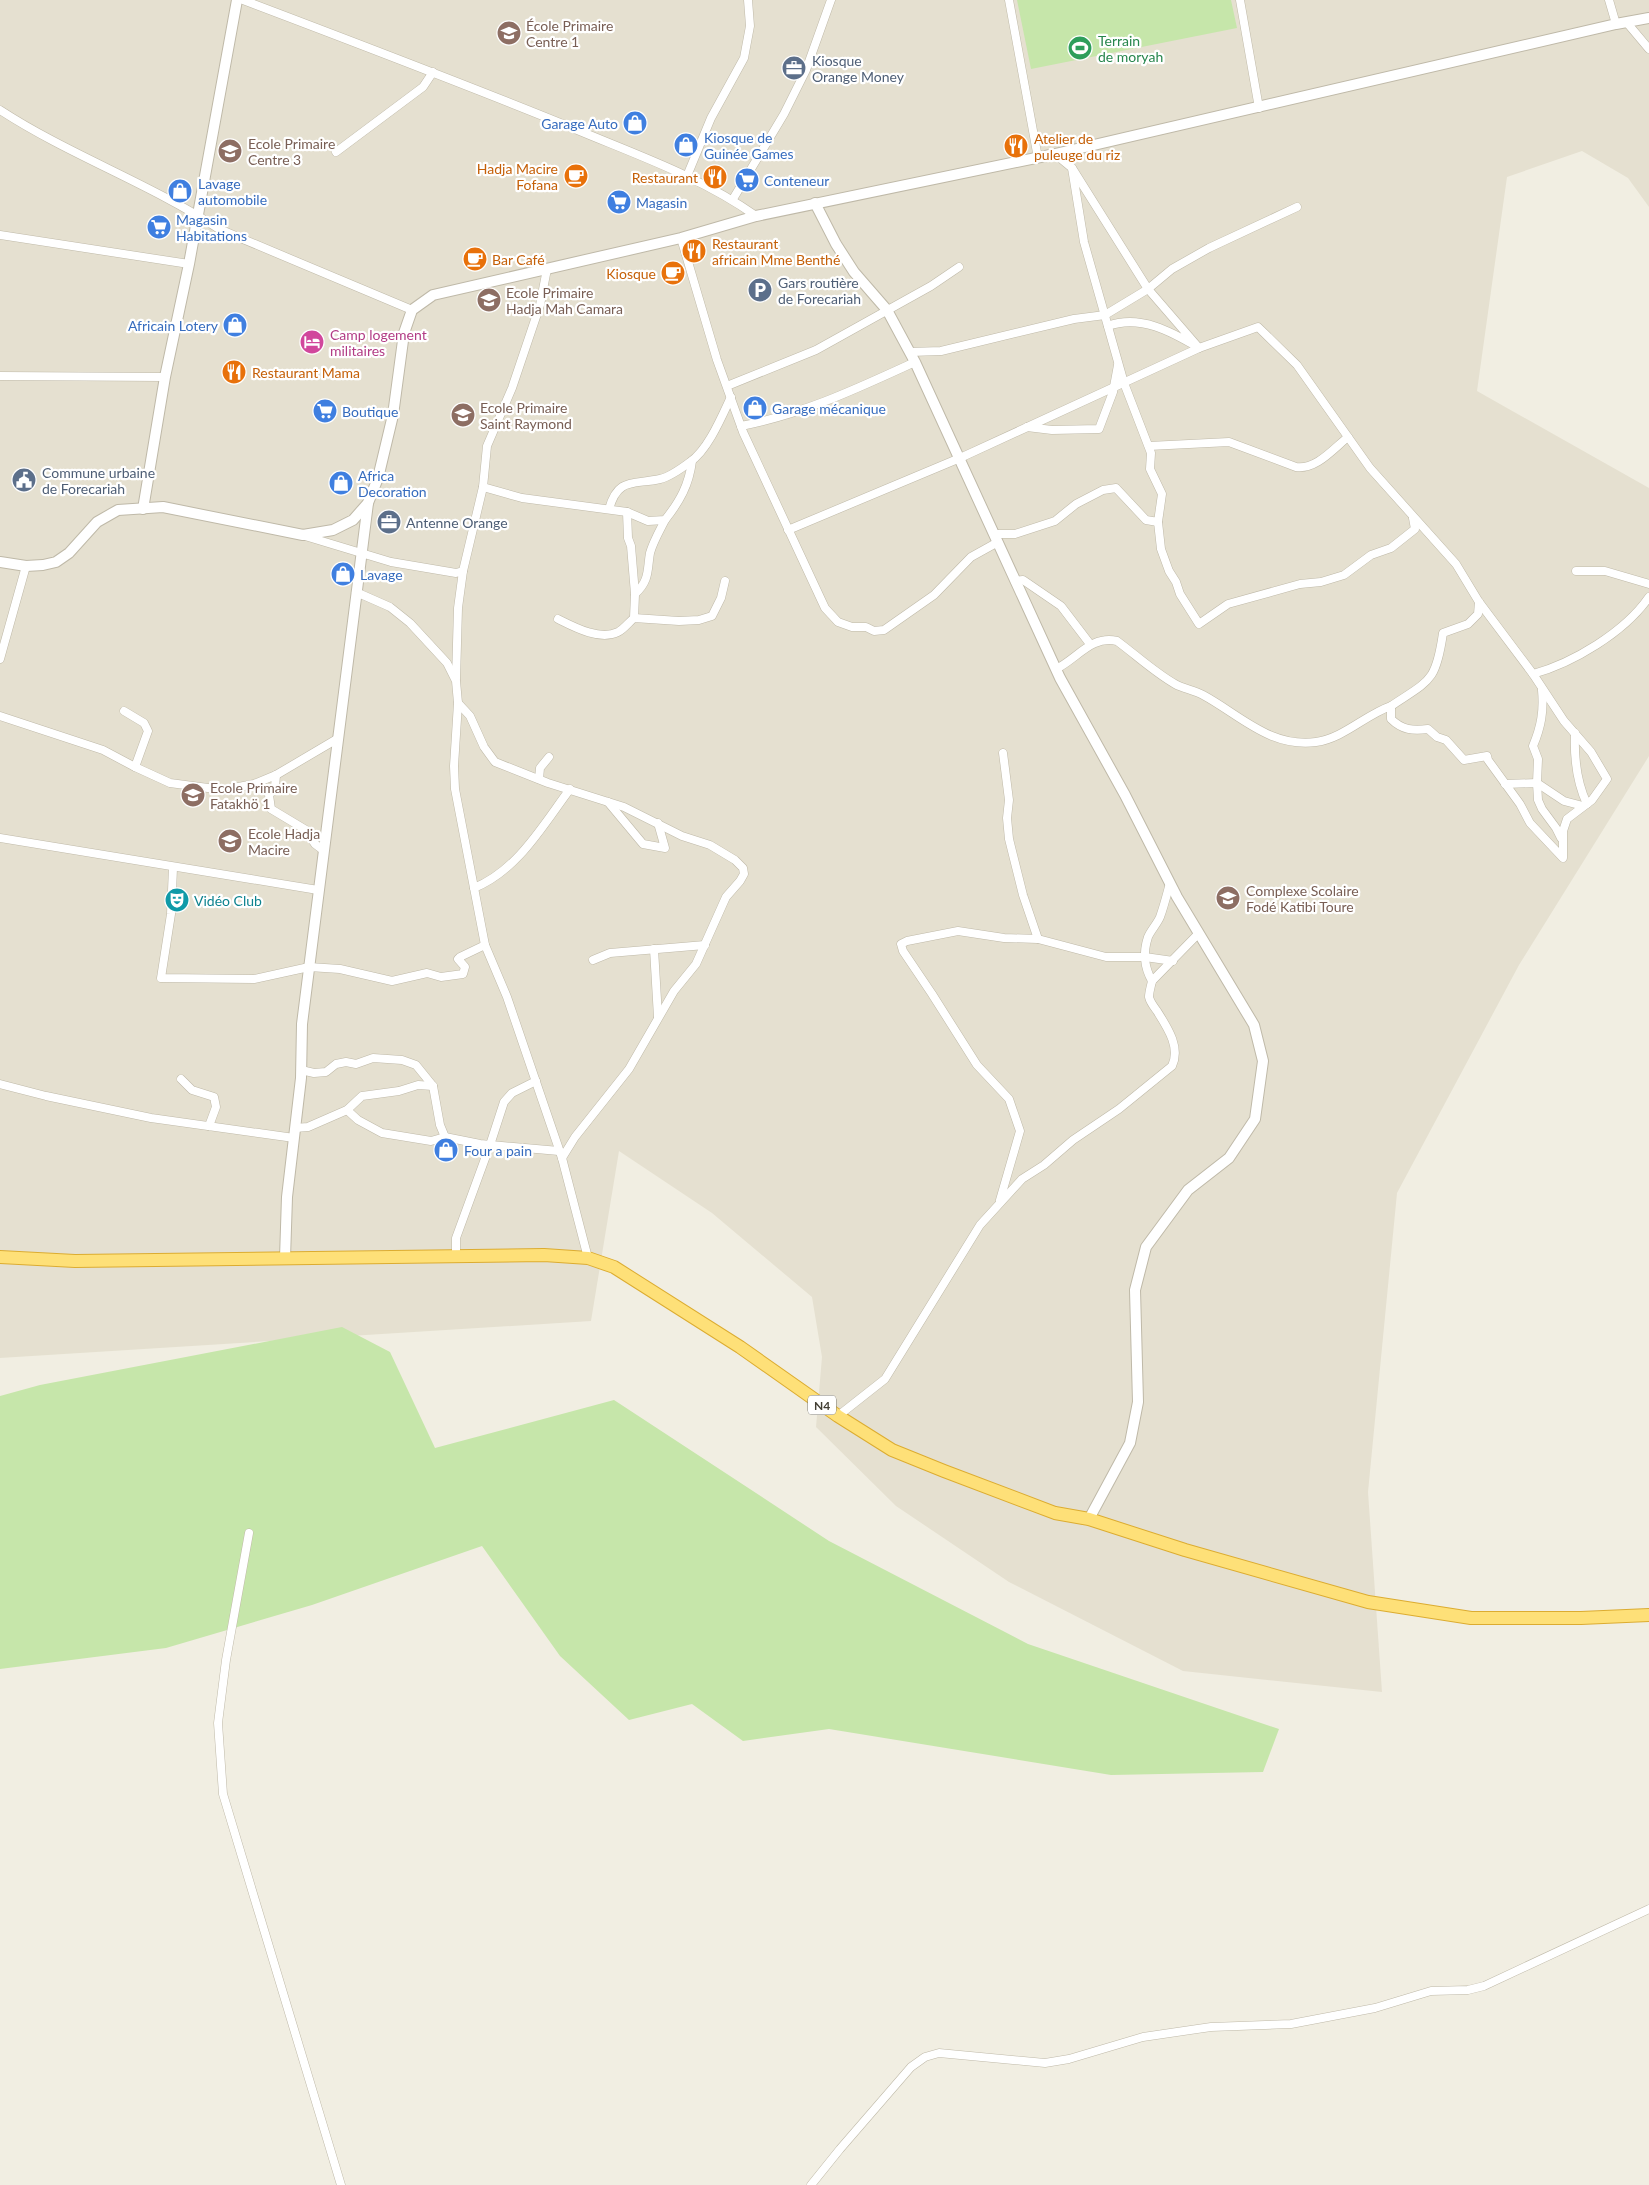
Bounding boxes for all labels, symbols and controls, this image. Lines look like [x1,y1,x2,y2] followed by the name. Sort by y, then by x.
[526,17,613,50] place label: École Primaire Centre 1
[496,20,522,46] school or university icon: École Primaire Centre 1
[1098,32,1163,65] place label: Terrain de moryah
[1067,35,1093,61] sports icon: Terrain de moryah
[812,52,905,85] place label: Kiosque Orange Money
[781,55,807,81] office icon: Kiosque Orange Money
[622,110,648,136] shop icon: Garage Auto
[541,115,618,132] place label: Garage Auto
[704,129,794,162] place label: Kiosque de Guinée Games
[1034,130,1120,163] place label: Atelier de puleuge du riz
[673,132,699,158] shop icon: Kiosque de Guinée Games
[1003,133,1029,159] restaurant icon: Atelier de puleuge du riz
[248,135,335,168] place label: Ecole Primaire Centre 3
[217,138,243,164] school or university icon: Ecole Primaire Centre 3
[477,160,558,193] place label: Hadja Macire Fofana
[563,163,589,189] cafe icon: Hadja Macire Fofana
[702,164,728,190] restaurant icon: Restaurant
[734,167,760,193] supermarket icon: Conteneur
[632,169,698,186] place label: Restaurant
[764,172,829,189] place label: Conteneur
[198,175,267,208] place label: Lavage automobile
[167,178,193,204] shop icon: Lavage automobile
[606,189,632,215] supermarket icon: Magasin
[636,194,687,211] place label: Magasin
[176,211,247,244] place label: Magasin Habitations
[146,214,172,240] supermarket icon: Magasin Habitations
[712,235,840,268] place label: Restaurant africain Mme Benthé
[681,238,707,264] restaurant icon: Restaurant africain Mme Benthé
[462,246,488,272] cafe icon: Bar Café
[492,251,545,268] place label: Bar Café
[660,260,686,286] cafe icon: Kiosque
[606,265,656,282] place label: Kiosque
[778,274,861,307] place label: Gars routière de Forecariah
[747,277,773,303] parking icon: Gars routière de Forecariah
[506,284,623,317] place label: Ecole Primaire Hadja Mah Camara
[476,287,502,313] school or university icon: Ecole Primaire Hadja Mah Camara
[222,312,248,338] shop icon: Africain Lotery
[128,317,219,334] place label: Africain Lotery
[330,326,427,359] place label: Camp logement militaires
[299,329,325,355] hotel icon: Camp logement militaires
[221,359,247,385] restaurant icon: Restaurant Mama
[252,364,360,381] place label: Restaurant Mama
[742,395,768,421] shop icon: Garage mécanique
[312,398,338,424] supermarket icon: Boutique
[480,399,572,432] place label: Ecole Primaire Saint Raymond
[772,400,886,417] place label: Garage mécanique
[450,402,476,428] school or university icon: Ecole Primaire Saint Raymond
[342,403,398,420] place label: Boutique
[42,464,155,497] place label: Commune urbaine de Forecariah
[11,467,37,493] public building icon: Commune urbaine de Forecariah
[358,467,427,500] place label: Africa Decoration
[328,470,354,496] shop icon: Africa Decoration
[376,509,402,535] office icon: Antenne Orange
[406,514,508,531] place label: Antenne Orange
[330,561,356,587] shop icon: Lavage
[360,566,403,583] place label: Lavage
[210,779,297,812] place label: Ecole Primaire Fatakhö 1
[180,782,206,808] school or university icon: Ecole Primaire Fatakhö 1
[248,825,320,858] place label: Ecole Hadja Macire
[217,828,243,854] school or university icon: Ecole Hadja Macire
[1246,882,1359,915] place label: Complexe Scolaire Fodé Katibi Toure
[1215,885,1241,911] school or university icon: Complexe Scolaire Fodé Katibi Toure
[164,887,190,913] theatre icon: Vidéo Club
[194,892,262,909] place label: Vidéo Club
[433,1137,459,1163] shop icon: Four a pain
[464,1142,532,1159] place label: Four a pain
[808,1396,836,1414] road number: N4

